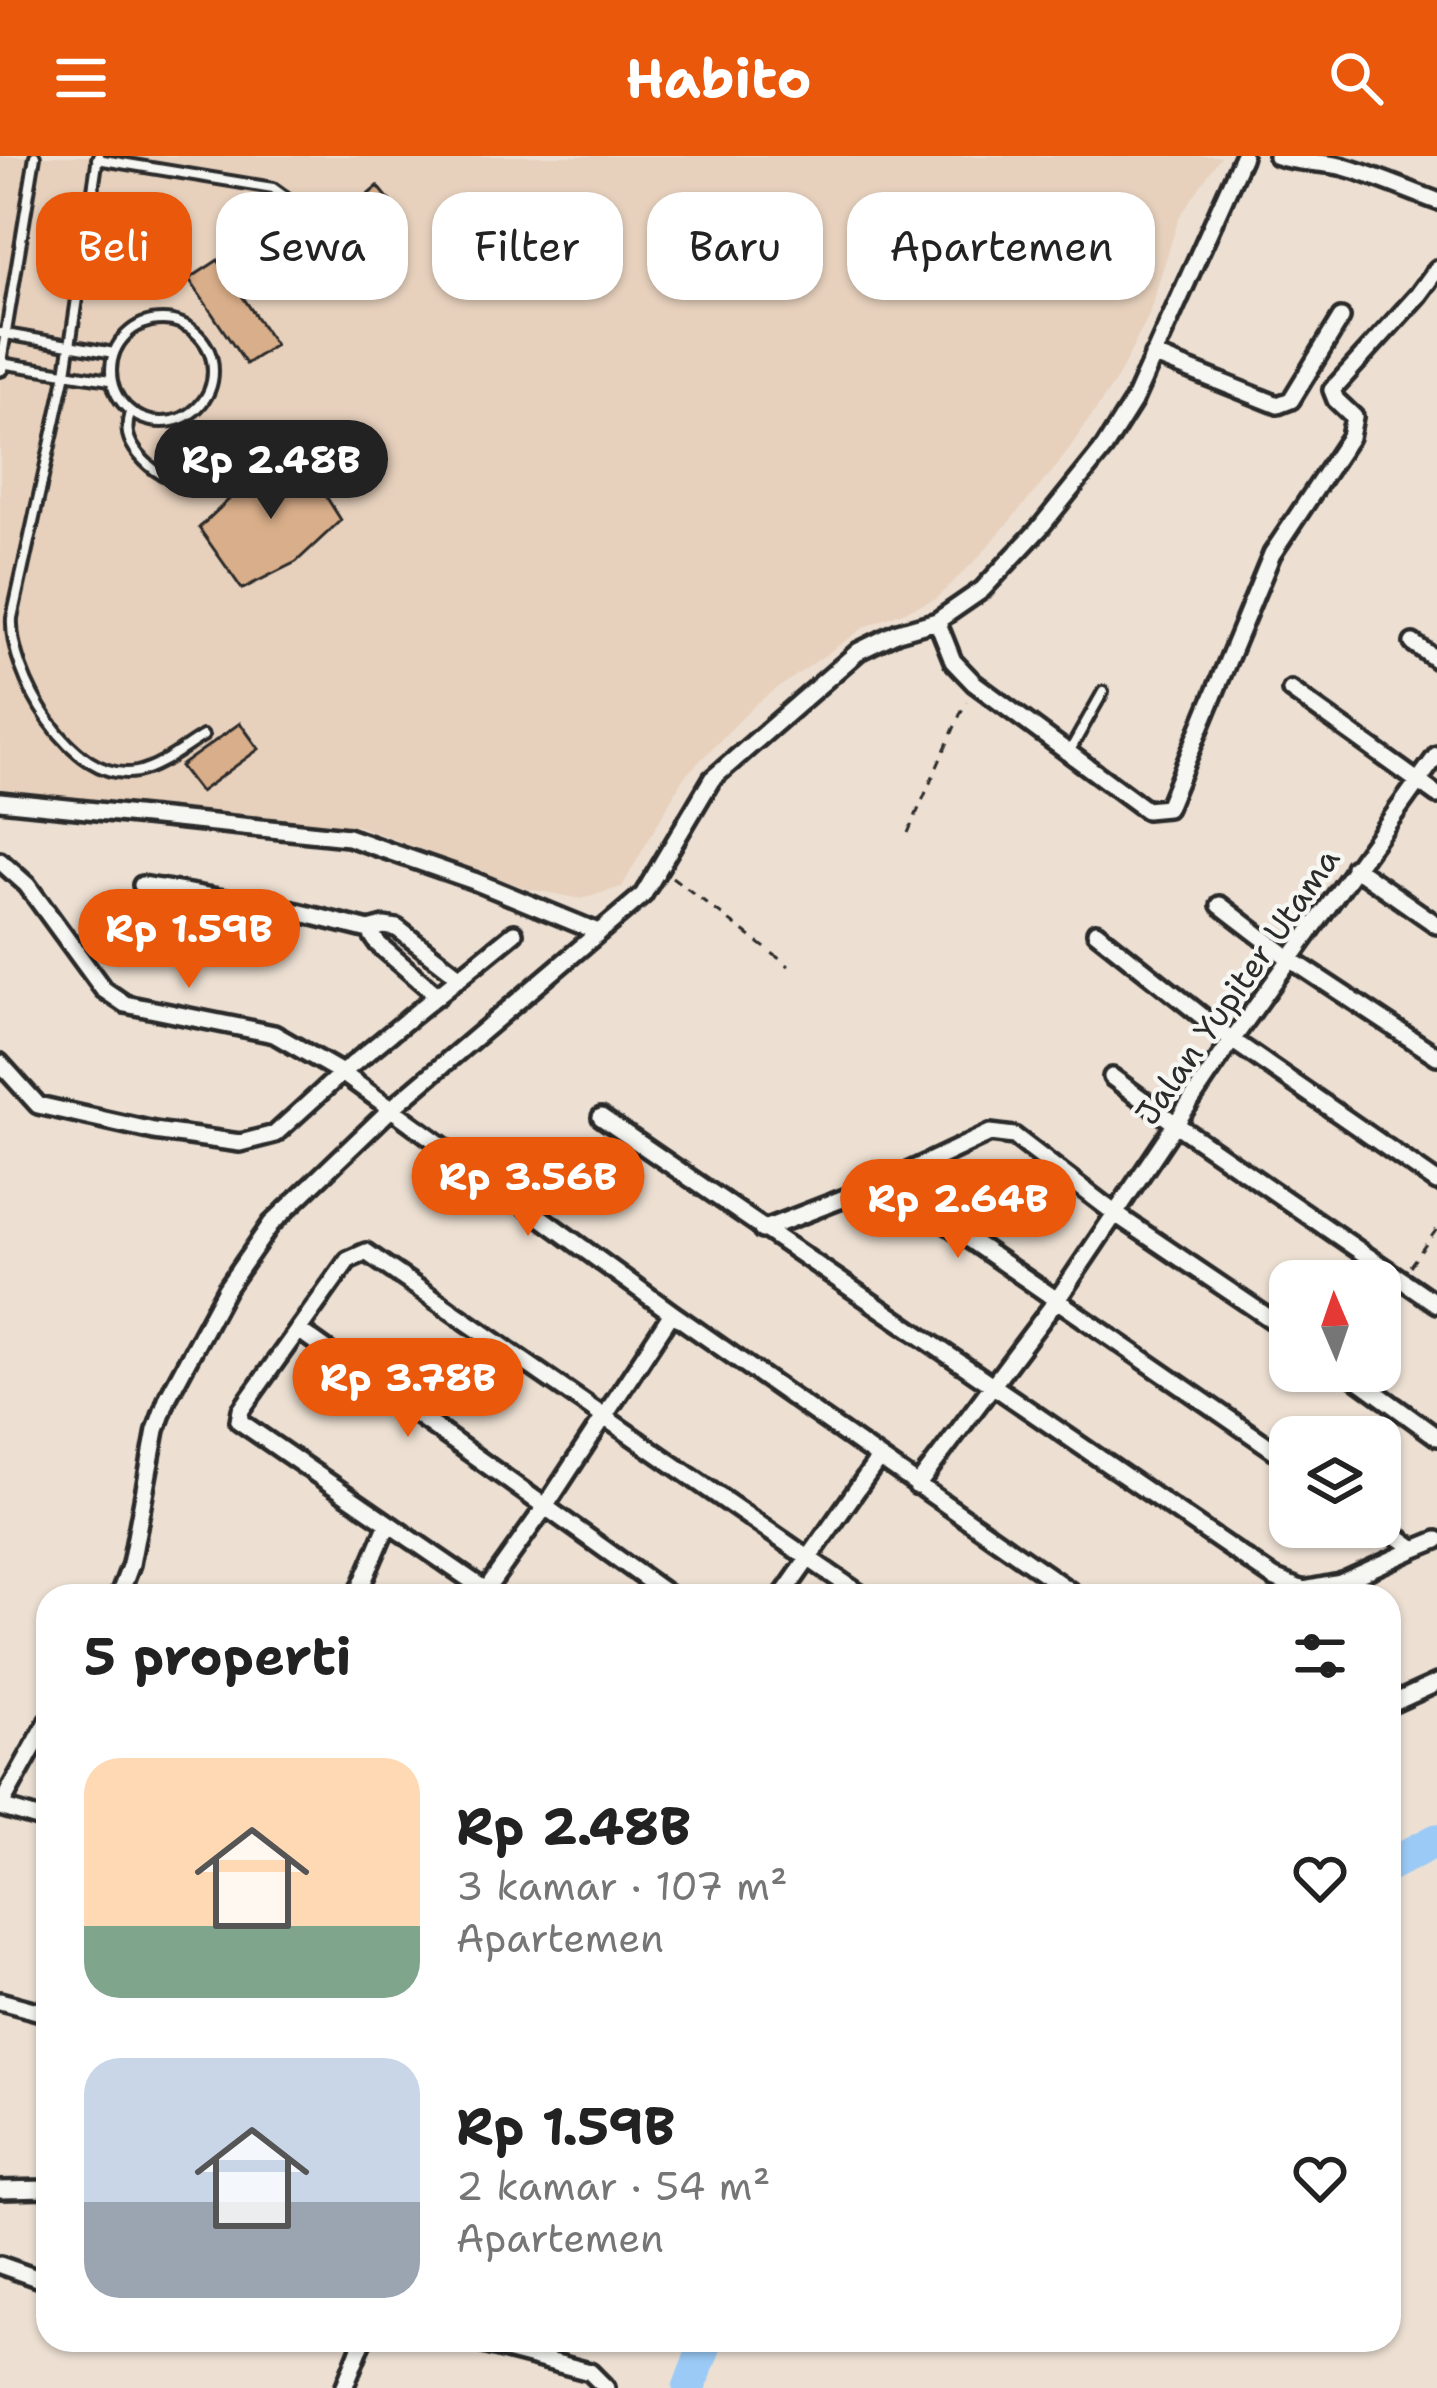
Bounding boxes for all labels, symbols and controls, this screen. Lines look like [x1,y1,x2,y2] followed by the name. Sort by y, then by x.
[625,42,812,114] text: Habito
[48,45,114,111] icon: menu
[1323,45,1389,111] icon: search
[36,192,192,300] chip: Beli
[216,192,408,300] chip: Sewa
[432,192,623,300] chip: Filter
[647,192,823,300] chip: Baru
[847,192,1155,300] chip: Apartemen
[147,420,395,522] pin: Rp 2.48B
[181,433,361,485] text: Rp 2.48B
[1125,839,1350,1134] street label: Jalan Yupiter Utama
[65,889,313,991] pin: Rp 1.59B
[105,902,273,954] text: Rp 1.59B
[404,1137,652,1239] pin: Rp 3.56B
[439,1150,617,1202] text: Rp 3.56B
[834,1159,1082,1261] pin: Rp 2.64B
[867,1172,1049,1224] text: Rp 2.64B
[1269,1260,1401,1392] north arrow
[1269,1260,1401,1548] map controls
[284,1338,532,1440] pin: Rp 3.78B
[319,1351,497,1403] text: Rp 3.78B
[1269,1416,1401,1548] button: layers
[84,1622,351,1690] text: 5 properti
[1287,1623,1353,1689] icon: filters
[456,1792,691,1860] text: Rp 2.48B
[180,1806,324,1950] icon: home
[1287,1845,1353,1911] icon: heart
[456,1860,788,1912] text: 3 kamar · 107 m²
[456,1912,664,1964] text: Apartemen
[456,2092,675,2160] text: Rp 1.59B
[180,2106,324,2250] icon: home
[1287,2145,1353,2211] icon: heart
[456,2160,770,2212] text: 2 kamar · 54 m²
[456,2212,664,2264] text: Apartemen

